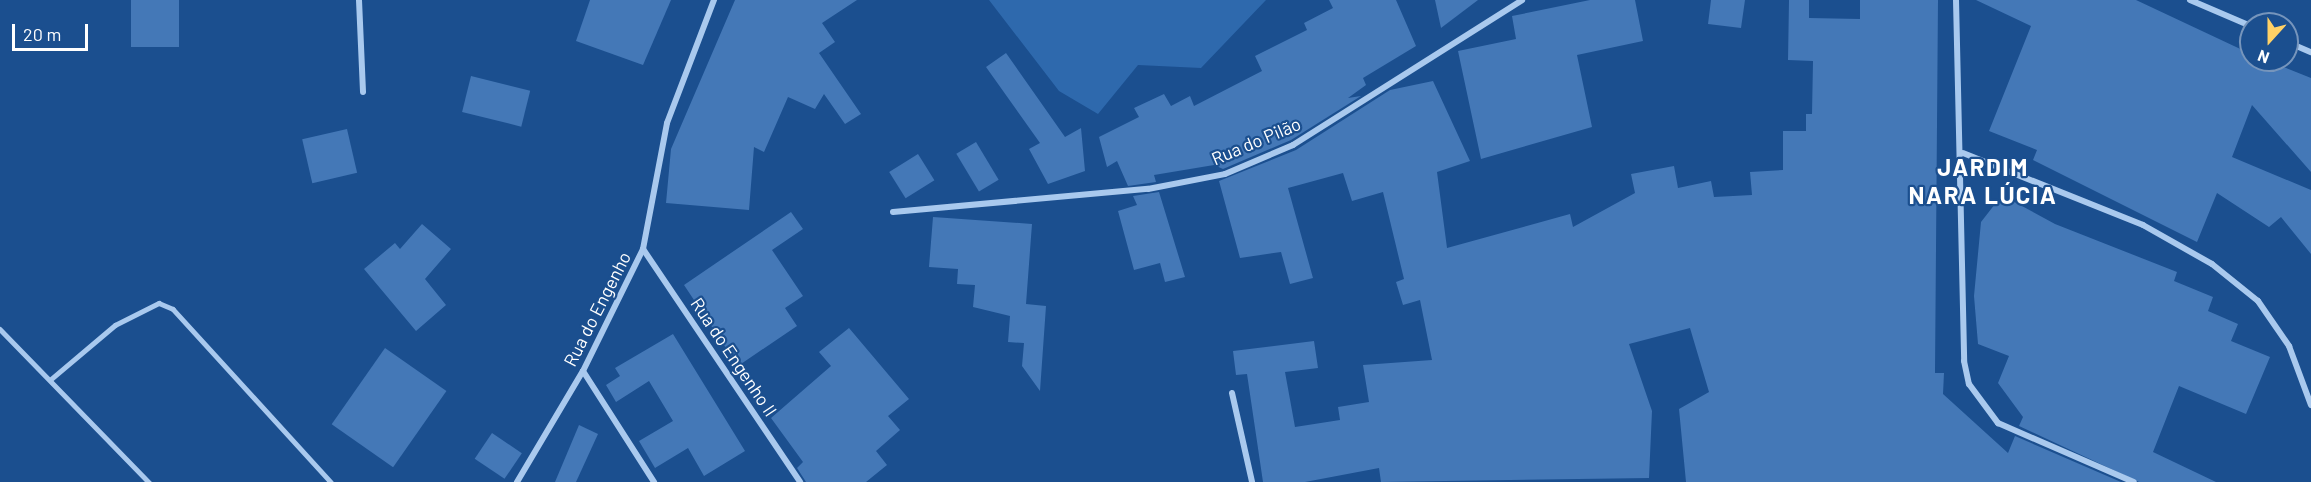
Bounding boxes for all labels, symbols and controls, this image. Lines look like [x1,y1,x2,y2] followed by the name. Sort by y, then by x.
[15,12,92,50] scale bar
[2239,12,2299,72] north arrow
[23,23,61,45] text: 20 m
[2255,47,2271,68] text: N
[1208,113,1304,169] street label: Rua do Pilão
[1909,153,2057,209] district label: JARDIM NARA LÚCIA
[559,248,635,370] street label: Rua do Engenho
[686,294,782,420] street label: Rua do Engenho II

